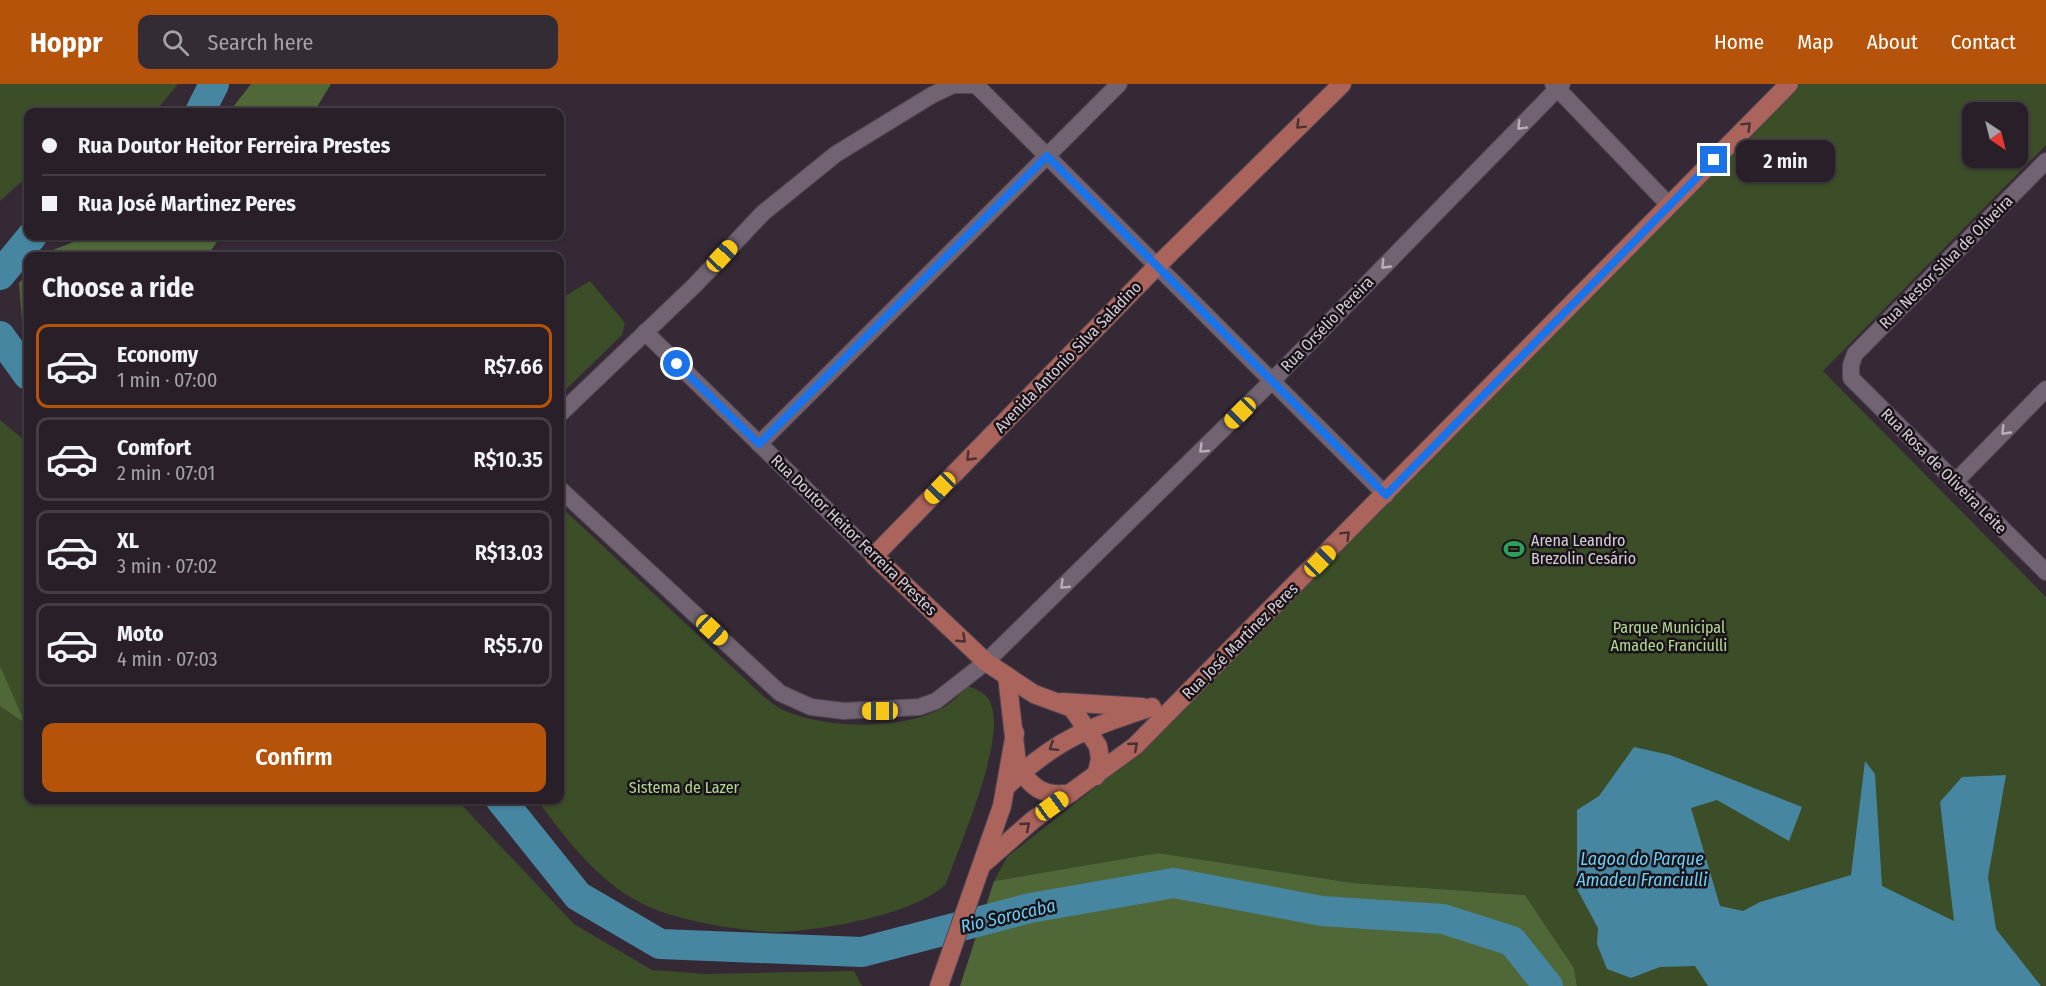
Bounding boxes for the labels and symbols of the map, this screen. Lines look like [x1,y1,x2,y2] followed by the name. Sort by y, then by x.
[1962,102,2028,168] north arrow
[1296,118,1306,129] one-way arrow
[1517,119,1528,129] one-way arrow
[1740,123,1751,134] one-way arrow
[1735,139,1834,181] callout: 2 min
[1700,146,1727,173] route end
[1875,191,2017,333] street label: Rua Nestor Silva de Oliveira
[703,237,741,275] car
[1381,258,1392,269] one-way arrow
[1277,272,1377,376] street label: Rua Orsélio Pereira
[991,278,1145,436] street label: Avenida Antonio Silva Saladino
[663,350,690,377] route start
[1221,394,1259,432] car
[1877,404,2011,538] street label: Rua Rosa de Oliveira Leite
[2001,425,2012,435] one-way arrow
[1200,441,1211,452] one-way arrow
[767,451,941,619] street label: Rua Doutor Heitor Ferreira Prestes
[966,451,977,461] one-way arrow
[921,469,959,507] car
[1531,531,1636,568] place label: Arena Leandro Brezolin Cesário
[1338,532,1349,543] one-way arrow
[1502,537,1526,561] sports icon: Arena Leandro Brezolin Cesário
[1301,542,1339,580] car
[1061,578,1072,589] one-way arrow
[1178,579,1302,703] street label: Rua José Martinez Peres
[693,611,731,649] car
[1611,618,1727,655] park label: Parque Municipal Amadeo Franciulli
[955,632,966,643] one-way arrow
[862,702,898,720] car
[1048,740,1059,751] one-way arrow
[1128,742,1139,753] one-way arrow
[629,778,740,797] park label: Sistema de Lazer
[1032,788,1072,824] car
[1019,822,1030,833] one-way arrow
[1575,848,1708,891] water label: Lagoa do Parque Amadeu Franciulli
[958,894,1058,938] water label: Rio Sorocaba

